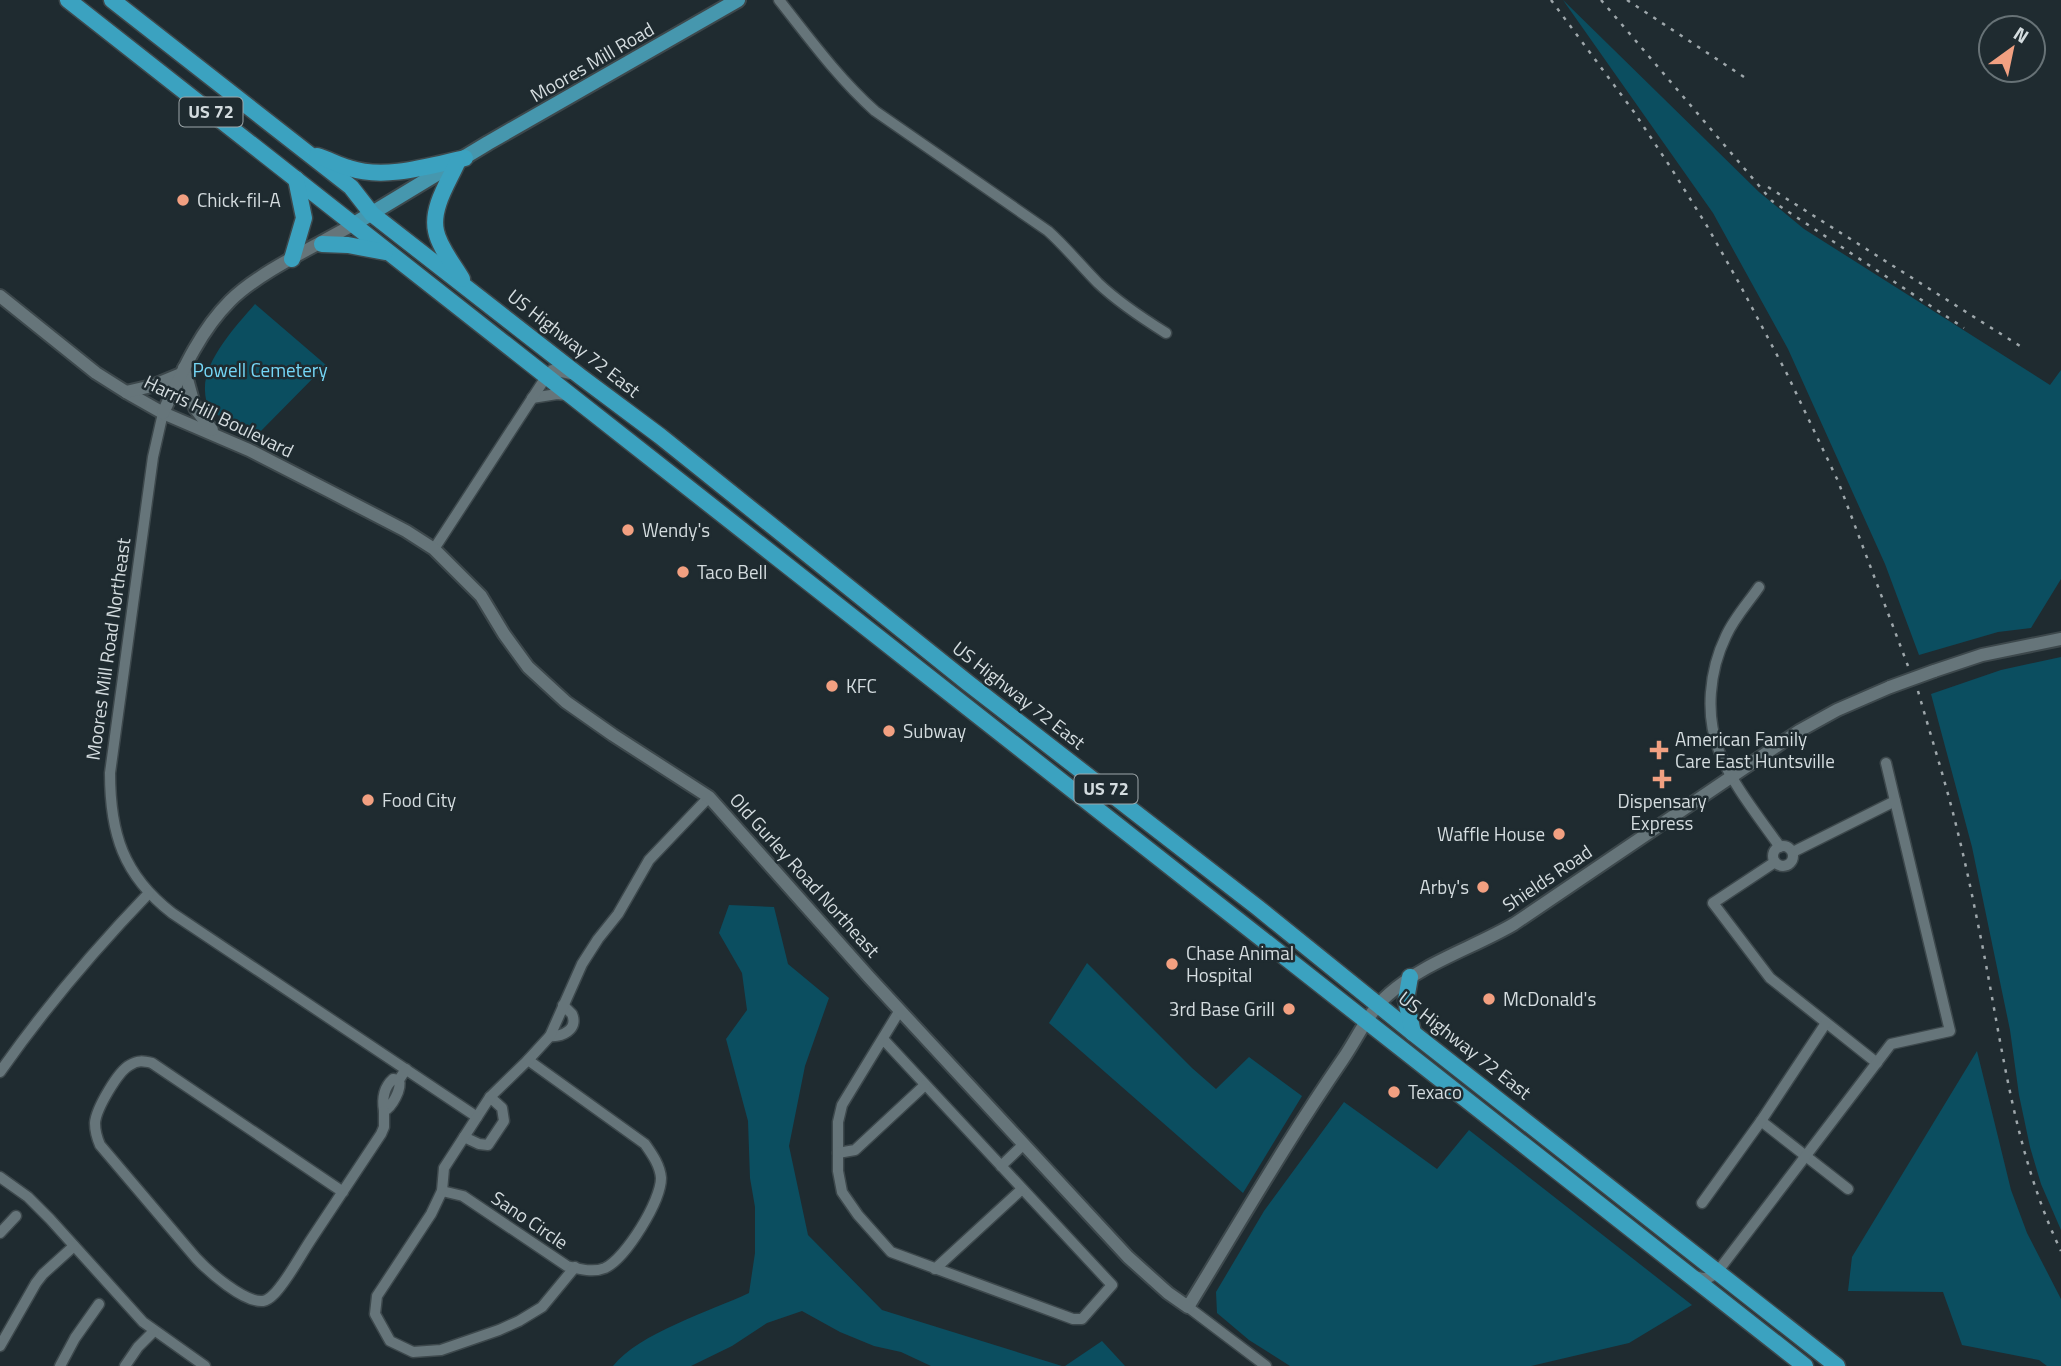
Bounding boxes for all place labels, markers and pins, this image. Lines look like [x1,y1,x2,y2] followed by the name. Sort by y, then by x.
[197,185,281,214] place label: Chick-fil-A
[175,192,191,208] marker: Chick-fil-A
[642,515,710,544] place label: Wendy's
[620,522,636,538] marker: Wendy's
[697,557,767,586] place label: Taco Bell
[675,564,691,580] marker: Taco Bell
[846,671,877,700] place label: KFC
[824,678,840,694] marker: KFC
[903,716,966,745] place label: Subway
[881,723,897,739] marker: Subway
[1675,724,1835,775] place label: American Family Care East Huntsville
[1649,740,1669,760] marker: American Family Care East Huntsville
[1654,771,1670,787] marker: Dispensary Express
[382,785,456,814] place label: Food City
[1617,786,1707,837] place label: Dispensary Express
[360,792,376,808] marker: Food City
[1437,819,1545,848] place label: Waffle House
[1551,826,1567,842] marker: Waffle House
[1419,872,1469,901] place label: Arby's
[1475,879,1491,895] marker: Arby's
[1186,938,1294,989] place label: Chase Animal Hospital
[1164,956,1180,972] marker: Chase Animal Hospital
[1503,984,1596,1013] place label: McDonald's
[1481,991,1497,1007] marker: McDonald's
[1169,994,1275,1023] place label: 3rd Base Grill
[1281,1001,1297,1017] marker: 3rd Base Grill
[1408,1077,1462,1106] place label: Texaco
[1386,1084,1402,1100] marker: Texaco

